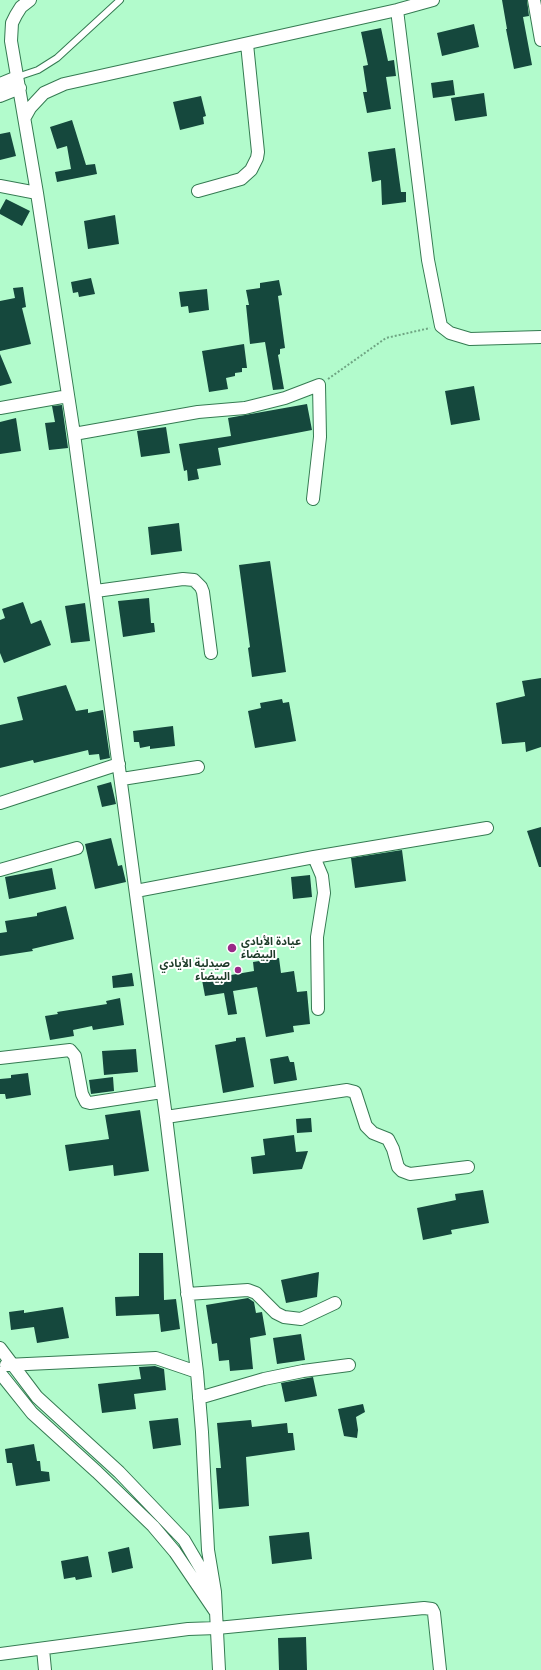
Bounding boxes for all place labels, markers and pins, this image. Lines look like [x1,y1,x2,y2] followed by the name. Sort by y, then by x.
[241,935,301,961] place label: عيادة الأيادي البيضاء
[226,942,238,954] marker: عيادة الأيادي البيضاء
[160,957,230,983] place label: صيدلية الأيادي البيضاء
[233,965,243,975] marker: صيدلية الأيادي البيضاء

